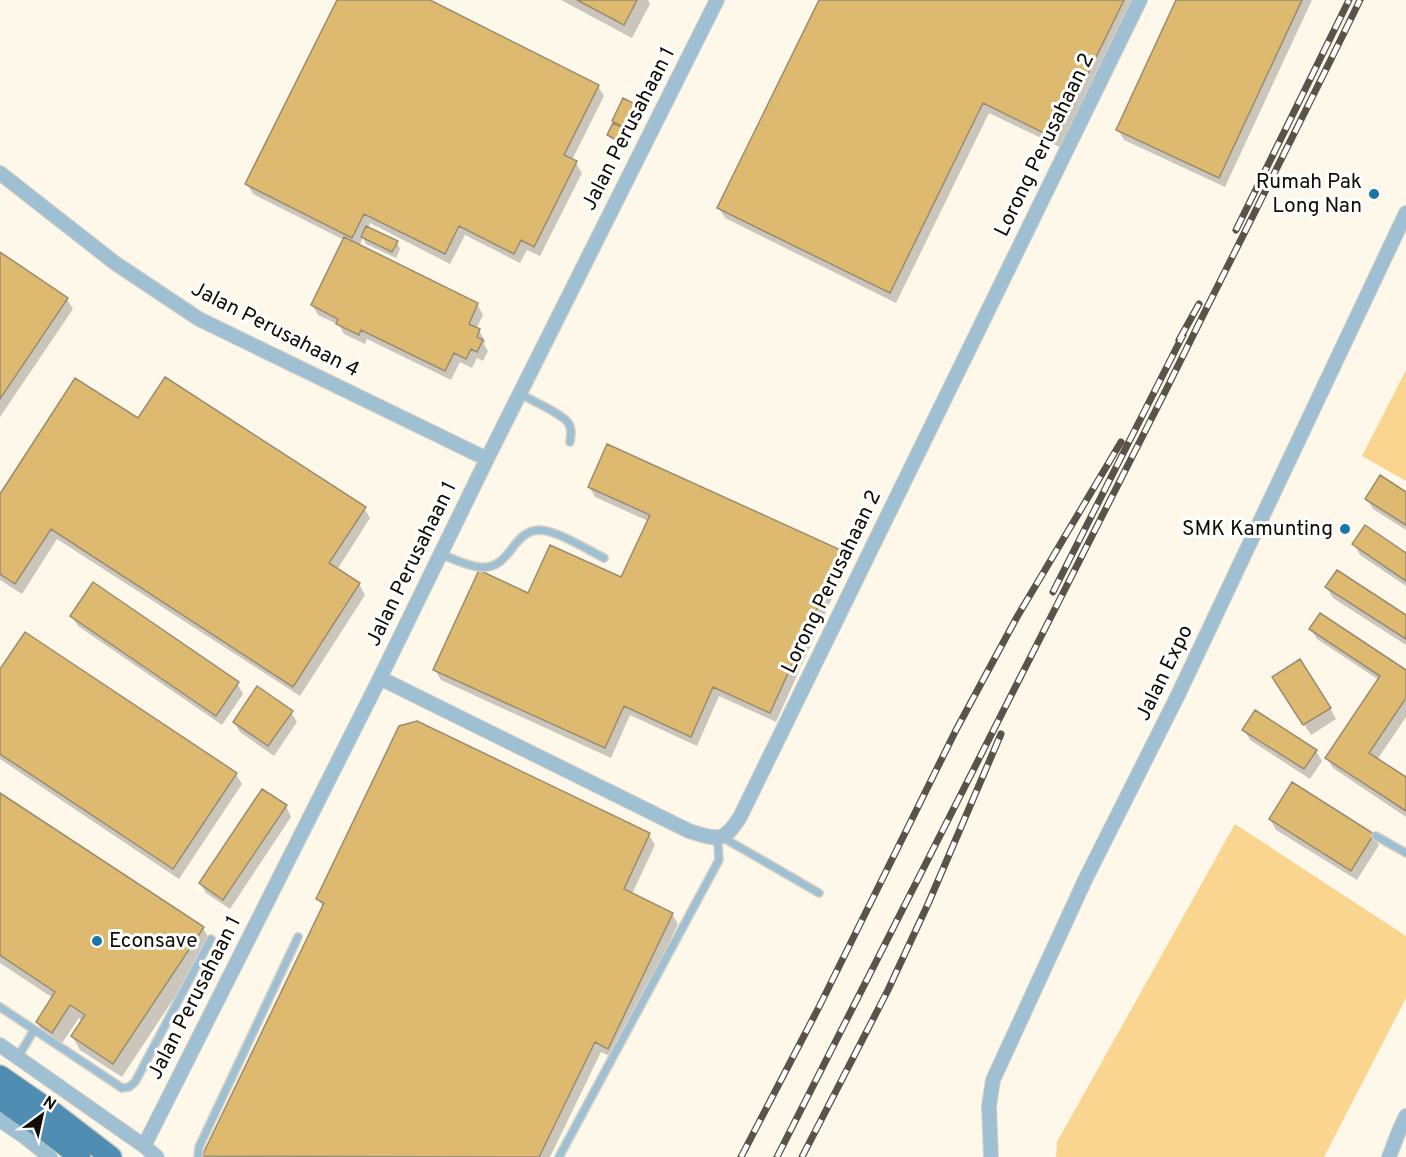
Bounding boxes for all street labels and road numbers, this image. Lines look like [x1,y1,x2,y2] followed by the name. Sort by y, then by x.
[576,43,682,215] street label: Jalan Perusahaan 1
[989,49,1101,241] street label: Lorong Perusahaan 2
[186,276,364,384] street label: Jalan Perusahaan 4
[360,477,464,651] street label: Jalan Perusahaan 1
[776,486,888,678] street label: Lorong Perusahaan 2
[1130,621,1200,725] street label: Jalan Expo
[142,912,248,1084] street label: Jalan Perusahaan 1

